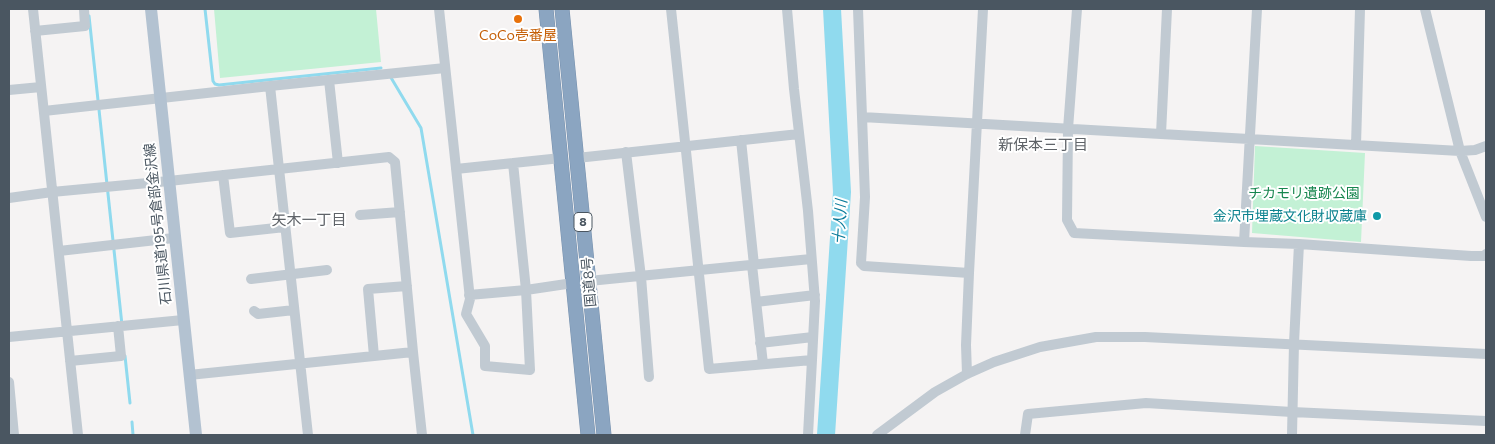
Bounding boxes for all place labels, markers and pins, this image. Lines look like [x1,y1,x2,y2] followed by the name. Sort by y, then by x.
[512,13,524,25] marker: CoCo壱番屋
[479,27,557,43] place label: CoCo壱番屋
[1213,208,1367,224] place label: 金沢市埋蔵文化財収蔵庫
[1371,210,1383,222] marker: 金沢市埋蔵文化財収蔵庫

